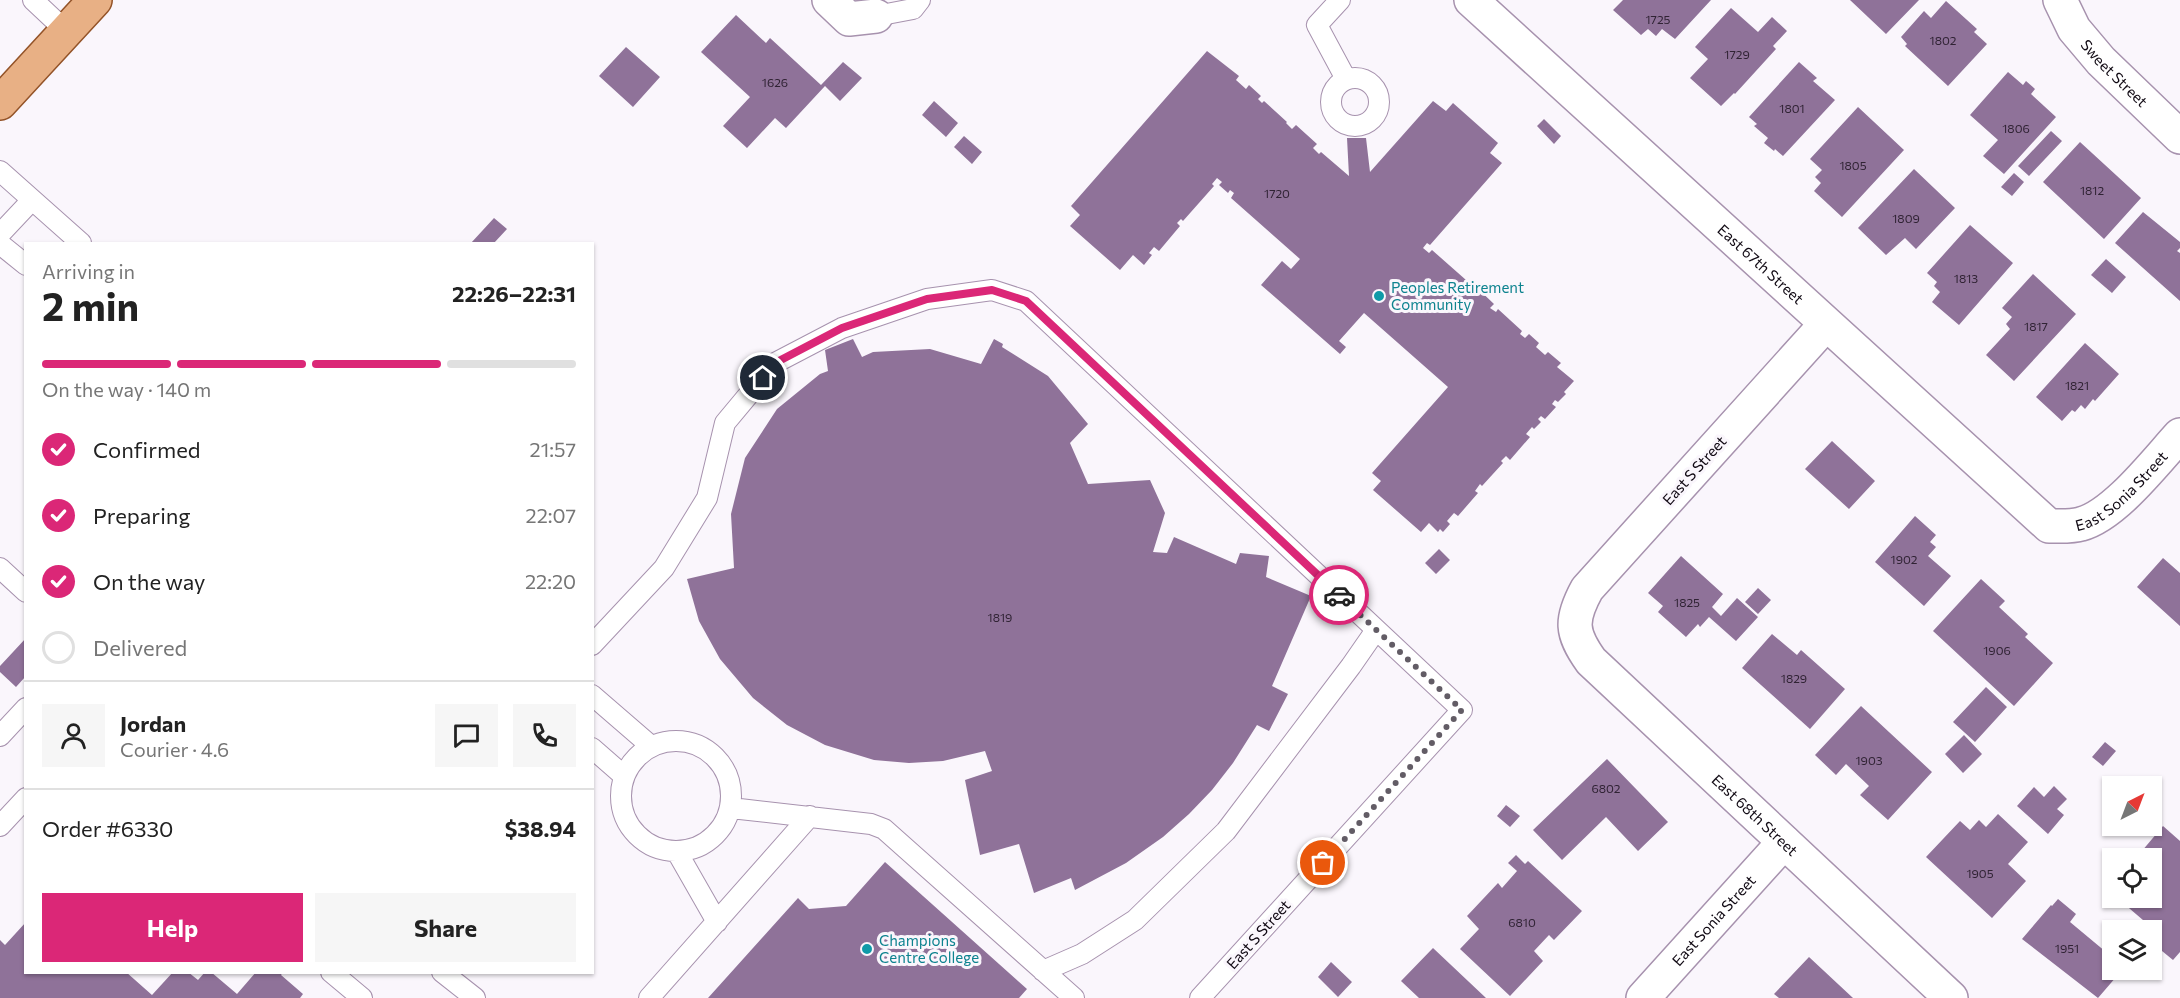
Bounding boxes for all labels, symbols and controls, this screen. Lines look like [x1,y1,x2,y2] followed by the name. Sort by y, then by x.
[1645,12,1671,26] house number: 1725
[1930,33,1957,47] house number: 1802
[2077,35,2152,110] street label: Sweet Street
[1724,47,1750,61] house number: 1729
[762,75,788,89] house number: 1626
[1779,101,1805,115] house number: 1801
[2002,121,2030,135] house number: 1806
[1839,158,1867,172] house number: 1805
[2080,183,2104,197] house number: 1812
[1264,186,1290,200] house number: 1720
[1892,211,1920,225] house number: 1809
[1714,220,1808,307] street label: East 67th Street
[42,259,135,283] text: Arriving in
[1954,271,1978,285] house number: 1813
[1391,278,1524,313] place label: Peoples Retirement Community
[452,280,576,307] text: 22:26–22:31
[42,281,139,329] text: 2 min
[1372,289,1386,303] marker: Peoples Retirement Community
[2024,319,2048,333] house number: 1817
[737,352,788,403] pin
[746,361,779,394] icon: home
[42,377,211,401] text: On the way · 140 m
[2065,378,2089,392] house number: 1821
[1658,432,1730,508] street label: East S Street
[42,433,75,466] icon: check
[93,436,200,463] text: Confirmed
[530,437,576,461] text: 21:57
[2073,447,2171,534] street label: East Sonia Street
[42,499,75,532] icon: check
[93,502,190,529] text: Preparing
[526,503,576,527] text: 22:07
[1891,552,1918,566] house number: 1902
[42,565,75,598] icon: check
[1309,565,1369,625] courier
[93,568,205,595] text: On the way
[525,569,576,593] text: 22:20
[1323,579,1356,612] icon: car
[1674,595,1700,609] house number: 1825
[988,610,1012,624] house number: 1819
[93,634,187,661] text: Delivered
[1983,643,2011,657] house number: 1906
[1781,671,1807,685] house number: 1829
[42,704,105,767] button: person
[435,704,498,767] button: chat
[513,704,576,767] button: phone
[120,710,186,737] text: Jordan
[120,737,229,761] text: Courier · 4.6
[1855,753,1883,767] house number: 1903
[1709,770,1802,859] street label: East 68th Street
[2102,776,2162,836] north arrow
[2102,776,2162,980] map controls
[1591,781,1621,795] house number: 6802
[42,815,173,842] text: Order #6330
[505,815,576,842] text: $38.94
[1297,837,1348,888] pin
[1306,846,1339,879] icon: bag
[2102,848,2162,908] button: locate
[1966,866,1994,880] house number: 1905
[1668,871,1759,969] street label: East Sonia Street
[42,893,303,962] button: Help
[315,893,576,962] button: Share
[1222,896,1294,972] street label: East S Street
[1508,915,1536,929] house number: 6810
[2102,920,2162,980] button: layers
[879,931,979,966] place label: Champions Centre College
[2055,941,2079,955] house number: 1951
[860,942,874,956] marker: Champions Centre College

